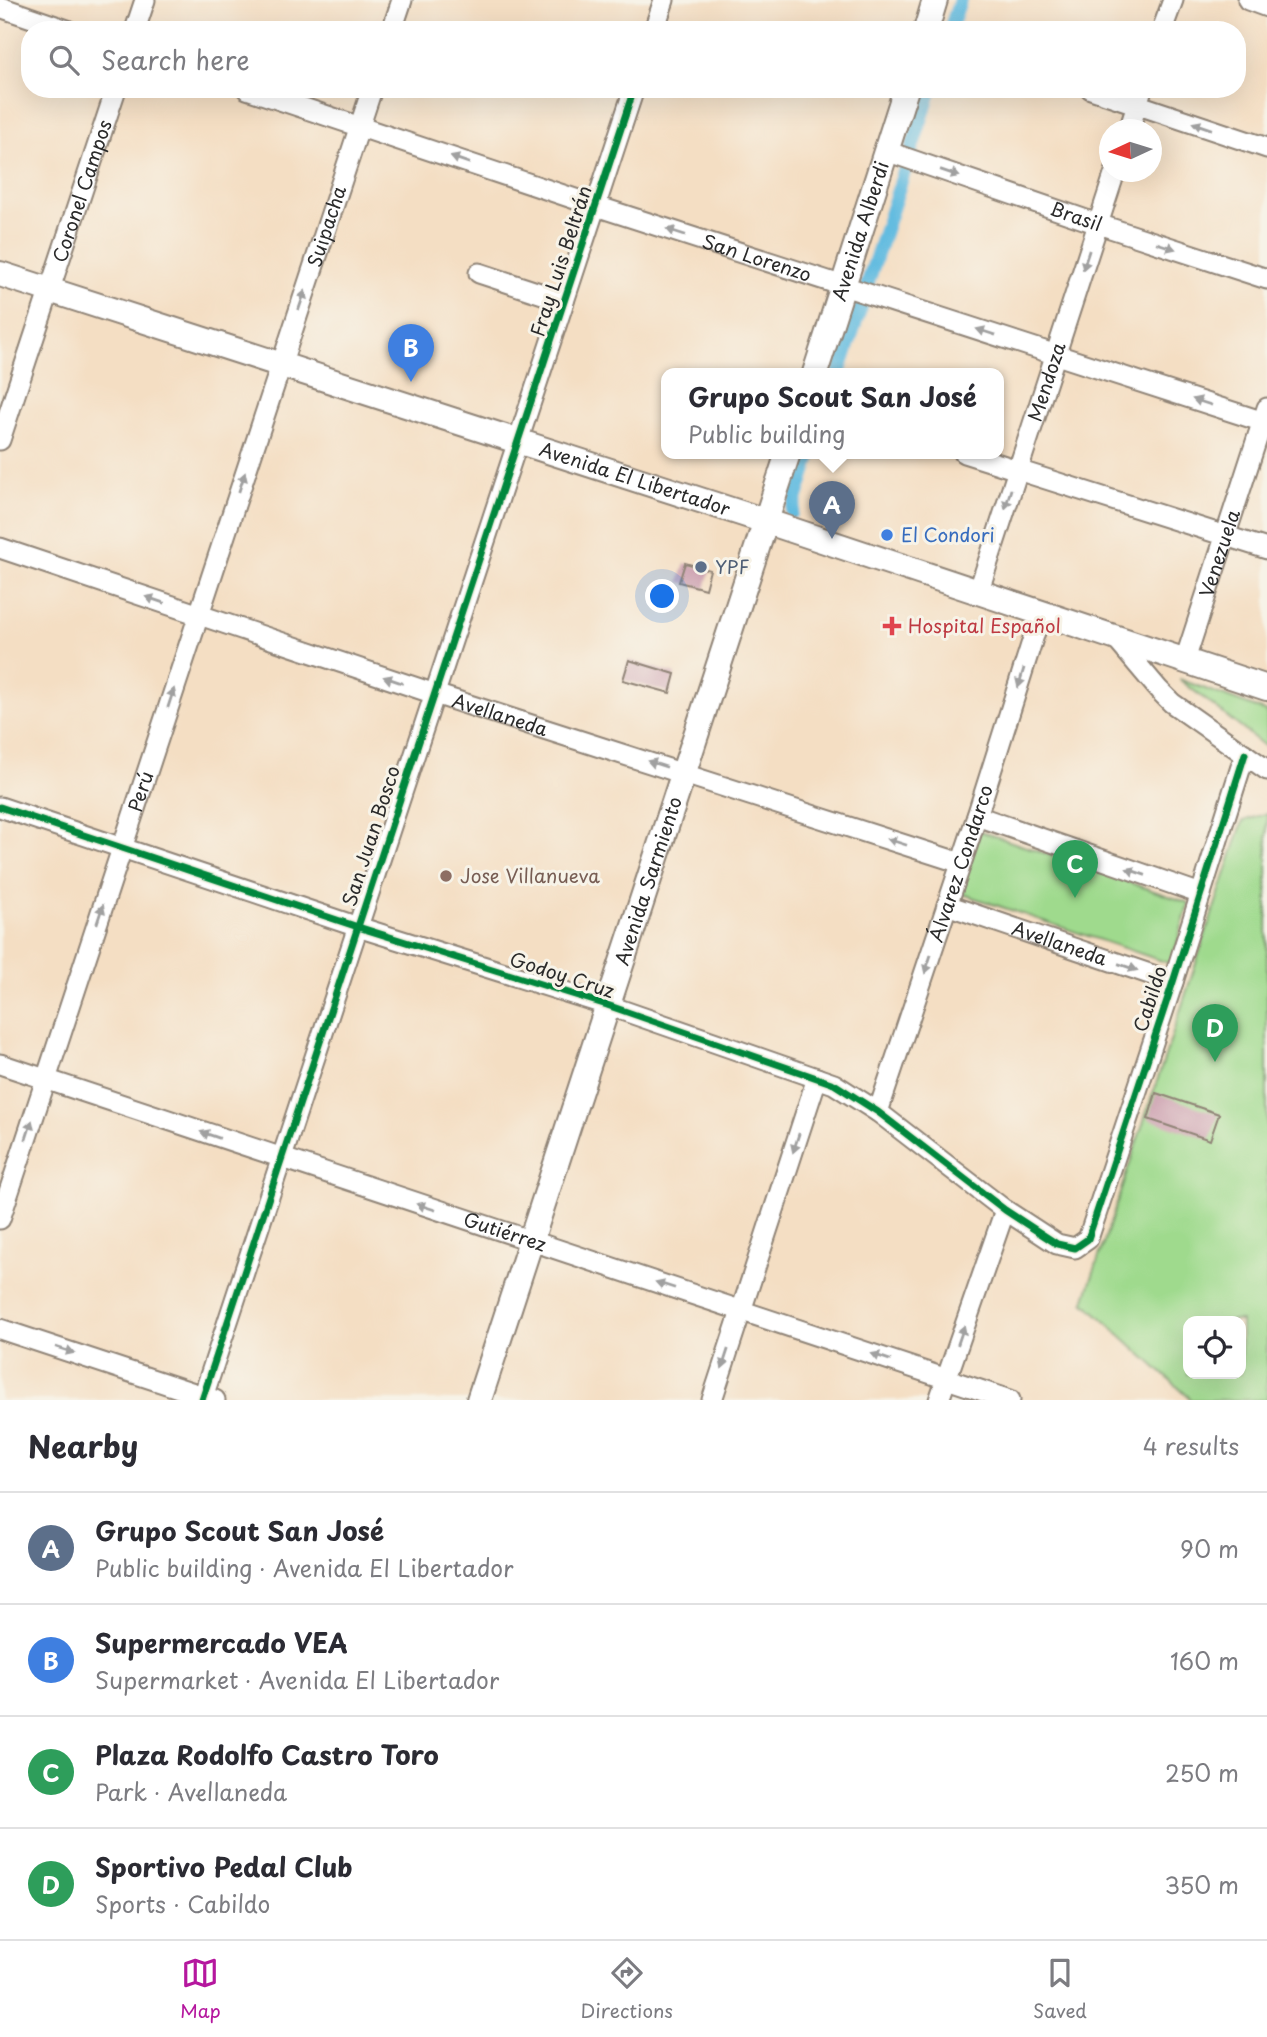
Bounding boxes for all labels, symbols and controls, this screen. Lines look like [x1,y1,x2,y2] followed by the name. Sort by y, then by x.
[21,21,1246,98] search box
[101,40,250,79] text: Search here
[45,41,83,79] icon: search
[45,116,118,266] street label: Coronel Campos
[1099,119,1162,182] north arrow
[1192,120,1213,131] one-way arrow
[449,154,470,165] one-way arrow
[824,157,895,304] street label: Avenida Alberdi
[940,168,961,179] one-way arrow
[299,182,352,270] street label: Suipacha
[522,182,598,340] street label: Fray Luis Beltrán
[1047,194,1106,237] street label: Brasil
[665,226,686,236] one-way arrow
[699,226,815,288] street label: San Lorenzo
[1155,241,1176,252] one-way arrow
[1081,249,1091,270] one-way arrow
[297,289,308,310] one-way arrow
[388,324,434,382] pin: B
[975,326,996,336] one-way arrow
[1020,338,1072,425] street label: Mendoza
[661,368,1004,459] popup
[688,377,977,416] text: Grupo Scout San José
[1191,396,1212,407] one-way arrow
[688,416,845,451] text: Public building
[536,434,734,522] street label: Avenida El Libertador
[237,471,248,492] one-way arrow
[809,481,855,539] pin: A
[1002,489,1013,510] one-way arrow
[1191,506,1246,601] street label: Venezuela
[901,520,995,548] place label: El Condori
[879,527,895,543] marker: El Condori
[715,552,750,580] place label: YPF
[693,559,709,575] marker: YPF
[645,579,679,613] your location
[144,594,165,605] one-way arrow
[908,611,1061,639] place label: Hospital Español
[882,616,902,636] marker: Hospital Español
[1015,667,1025,688] one-way arrow
[383,674,404,685] one-way arrow
[449,685,552,742] street label: Avellaneda
[167,688,177,709] one-way arrow
[646,759,667,769] one-way arrow
[334,762,406,910] street label: San Juan Bosco
[120,767,159,815] street label: Perú
[921,781,999,945] street label: Álvarez Condarco
[607,793,688,969] street label: Avenida Sarmiento
[886,836,907,847] one-way arrow
[1052,840,1098,898] pin: C
[460,861,600,889] place label: Jose Villanueva
[1126,866,1147,877] one-way arrow
[438,868,454,884] marker: Jose Villanueva
[95,904,106,925] one-way arrow
[1009,913,1112,972] street label: Avellaneda
[506,944,618,1004] street label: Godoy Cruz
[922,954,932,975] one-way arrow
[1117,962,1138,973] one-way arrow
[1125,962,1173,1035] street label: Cabildo
[1192,1004,1238,1062] pin: D
[24,1120,35,1141] one-way arrow
[199,1129,220,1140] one-way arrow
[790,1132,800,1153] one-way arrow
[415,1201,436,1211] one-way arrow
[460,1204,550,1258] street label: Gutiérrez
[654,1280,675,1290] one-way arrow
[1183,1316,1246,1379] map controls
[1183,1316,1246,1379] button: locate
[956,1325,967,1346] one-way arrow
[54,1345,75,1356] one-way arrow
[719,1349,730,1370] one-way arrow
[870,1351,891,1362] one-way arrow
[28,1423,138,1468] text: Nearby
[1143,1428,1239,1463] text: 4 results
[95,1511,384,1550] text: Grupo Scout San José
[42,1531,60,1566] text: A
[1180,1531,1239,1566] text: 90 m
[95,1550,513,1585] text: Public building · Avenida El Libertador
[95,1623,348,1662] text: Supermercado VEA
[43,1643,59,1678] text: B
[1170,1643,1239,1678] text: 160 m
[95,1662,499,1697] text: Supermarket · Avenida El Libertador
[95,1735,439,1774] text: Plaza Rodolfo Castro Toro
[42,1755,60,1790] text: C
[1165,1755,1239,1790] text: 250 m
[95,1774,287,1809] text: Park · Avellaneda
[95,1847,353,1886] text: Sportivo Pedal Club
[42,1867,60,1902] text: D
[1164,1867,1239,1902] text: 350 m
[95,1886,270,1921] text: Sports · Cabildo
[180,1954,221,2024] tab: Map
[581,1954,673,2024] tab: Directions
[1033,1954,1087,2024] tab: Saved

